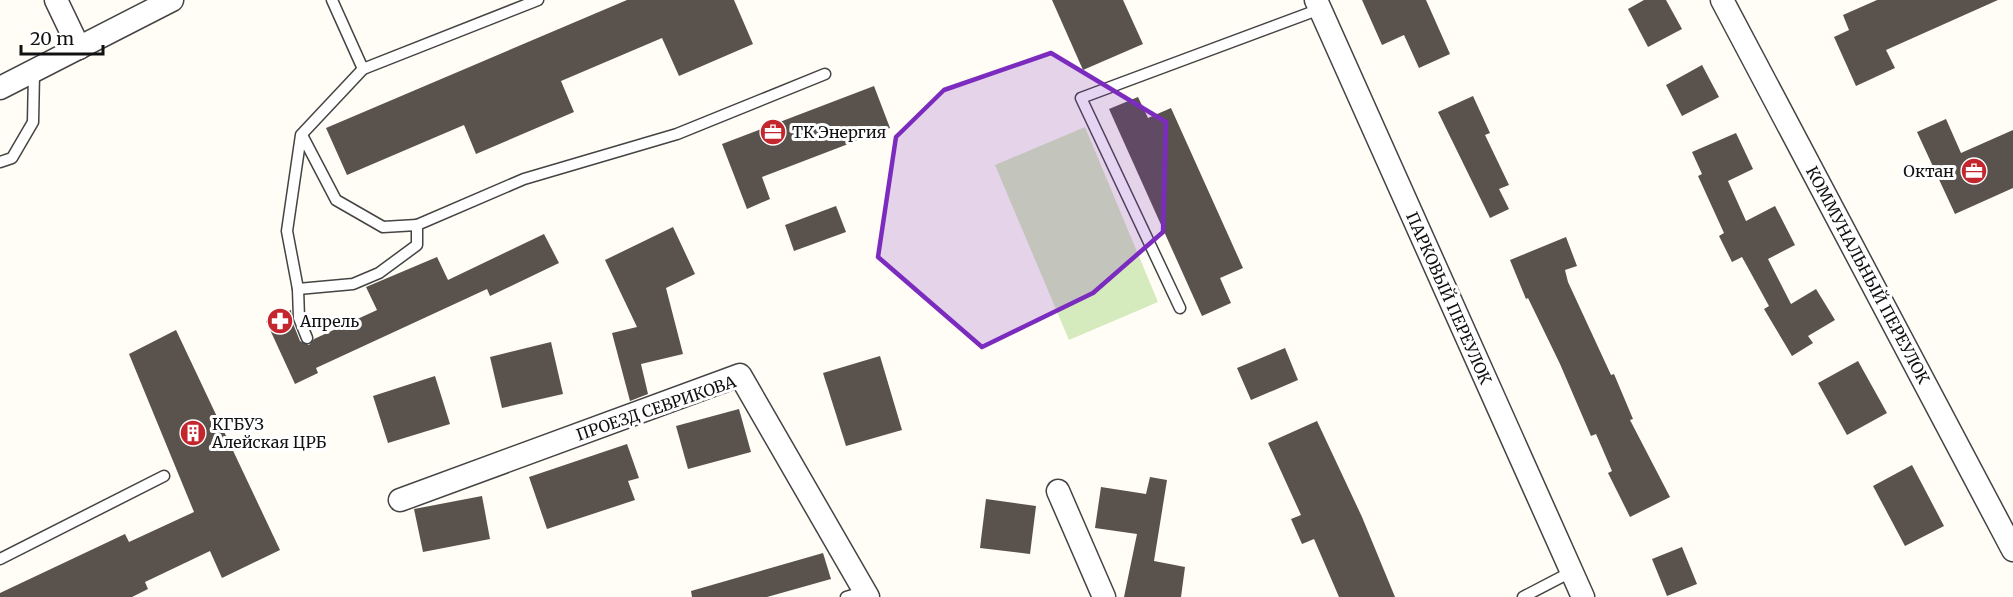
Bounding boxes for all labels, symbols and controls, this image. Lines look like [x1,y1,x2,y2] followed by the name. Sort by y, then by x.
[21,18,104,56] scale bar
[30,27,74,50] text: 20 m
[758,117,788,147] office icon: ТК Энергия
[792,122,886,142] place label: ТК Энергия
[1959,156,1989,186] office icon: Октан
[1903,161,1954,181] place label: Октан
[1802,163,1934,388] street label: КОММУНАЛЬНЫЙ ПЕРЕУЛОК
[1402,209,1496,388] street label: ПАРКОВЫЙ ПЕРЕУЛОК
[265,306,295,336] pharmacy icon: Апрель
[299,311,359,331] place label: Апрель
[574,371,739,445] street label: ПРОЕЗД СЕВРИКОВА
[211,414,326,452] place label: КГБУЗ Алейская ЦРБ
[178,418,208,448] building icon: КГБУЗ Алейская ЦРБ

